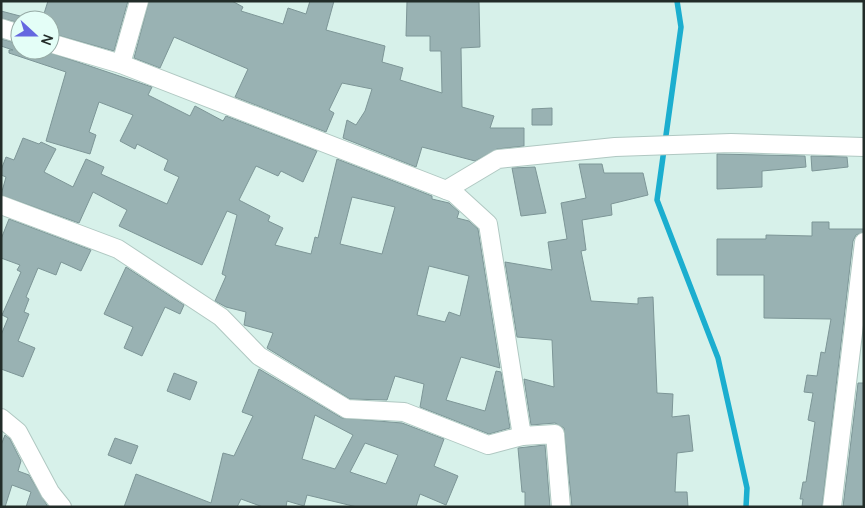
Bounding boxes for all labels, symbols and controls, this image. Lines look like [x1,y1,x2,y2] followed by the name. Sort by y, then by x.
[10,10,60,60] north arrow
[37,32,58,48] text: N

